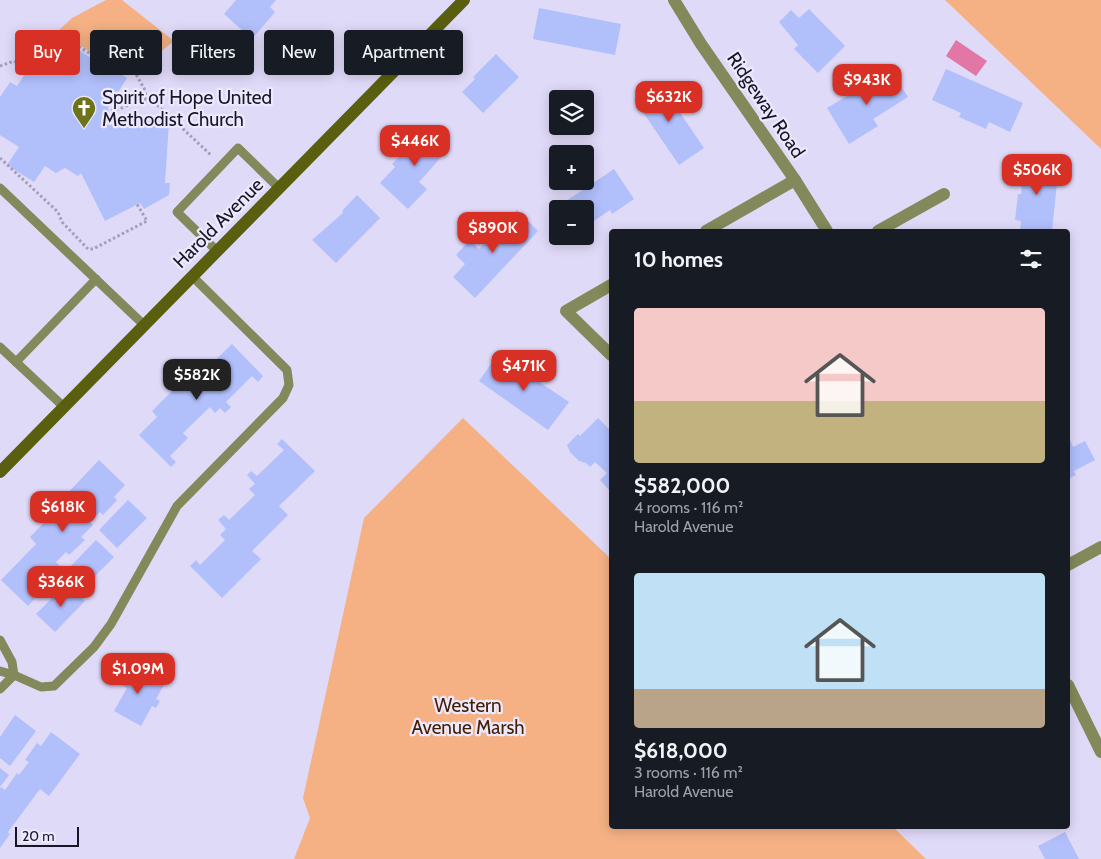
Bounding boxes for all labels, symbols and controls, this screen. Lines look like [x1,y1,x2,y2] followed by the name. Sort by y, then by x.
[15,30,80,75] chip: Buy
[90,30,162,75] chip: Rent
[172,30,254,75] chip: Filters
[264,30,334,75] chip: New
[344,30,463,75] chip: Apartment
[722,48,810,162] street label: Ridgeway Road
[832,64,902,106] pin: $943K
[844,70,890,89] text: $943K
[634,80,704,123] pin: $632K
[102,86,272,131] place label: Spirit of Hope United Methodist Church
[646,87,692,106] text: $632K
[549,90,594,245] map controls
[549,90,594,135] button: layers
[71,95,97,129] church icon: Spirit of Hope United Methodist Church
[380,124,450,167] pin: $446K
[391,131,439,150] text: $446K
[549,145,594,190] button: +
[1002,154,1072,196] pin: $506K
[1013,160,1061,179] text: $506K
[168,173,268,273] street label: Harold Avenue
[549,200,594,245] button: −
[458,212,528,254] pin: $890K
[468,218,518,237] text: $890K
[1017,245,1045,273] icon: filters
[634,247,723,272] text: 10 homes
[795,340,885,430] icon: home
[489,350,559,392] pin: $471K
[502,356,546,375] text: $471K
[162,358,232,401] pin: $582K
[174,365,220,384] text: $582K
[634,473,730,498] text: $582,000
[28,490,98,533] pin: $618K
[41,497,85,516] text: $618K
[634,498,743,517] text: 4 rooms · 116 m²
[634,517,733,536] text: Harold Avenue
[26,566,96,608] pin: $366K
[38,572,84,591] text: $366K
[795,605,885,695] icon: home
[97,652,179,695] pin: $1.09M
[112,659,164,678] text: $1.09M
[411,694,525,739] park label: Western Avenue Marsh
[634,738,728,763] text: $618,000
[634,763,743,782] text: 3 rooms · 116 m²
[634,782,733,801] text: Harold Avenue
[15,824,79,847] scale bar
[22,827,55,845] text: 20 m

